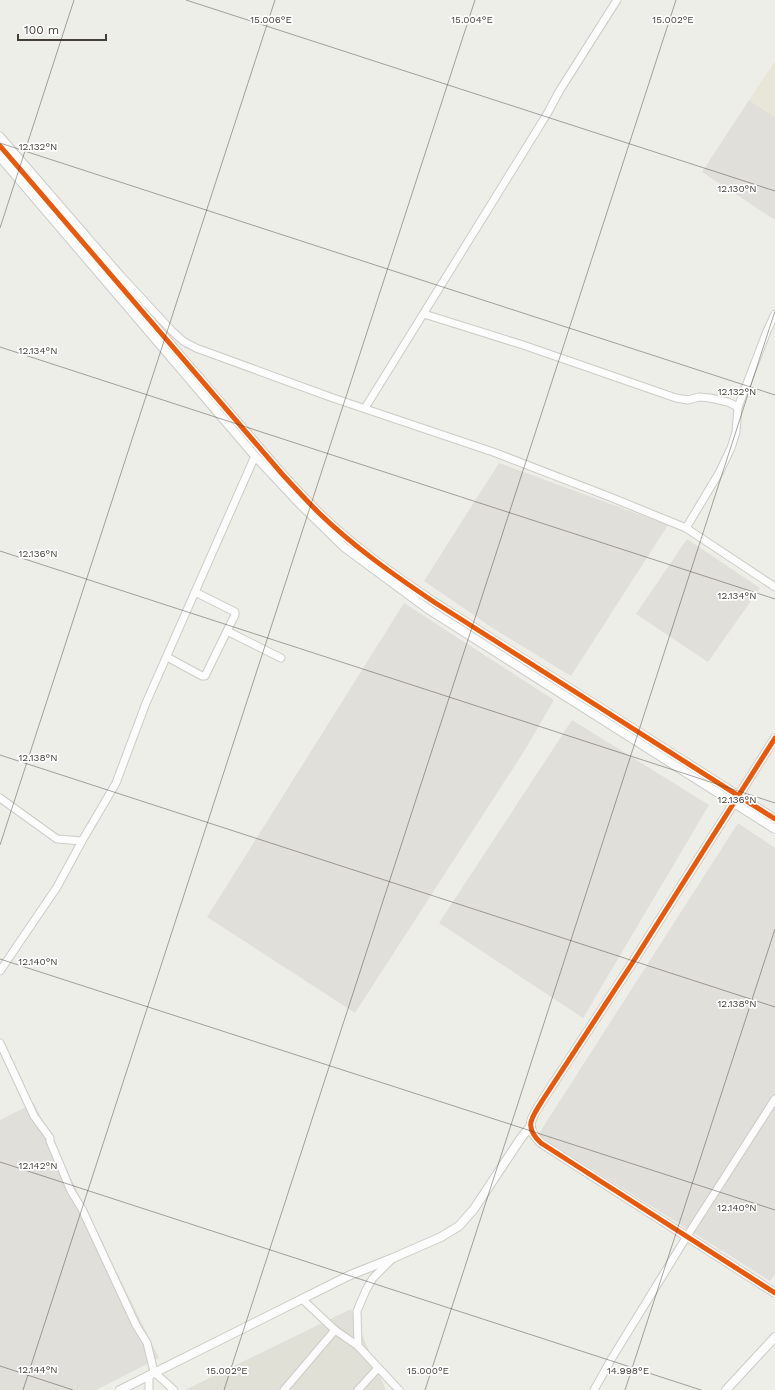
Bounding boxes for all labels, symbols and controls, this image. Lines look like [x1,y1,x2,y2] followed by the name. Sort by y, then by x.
[250,14,292,25] text: 15.006°E
[451,14,493,25] text: 15.004°E
[652,14,694,25] text: 15.002°E
[18,16,106,42] scale bar
[24,23,59,37] text: 100 m
[19,141,57,152] text: 12.132°N
[717,183,757,194] text: 12.130°N
[19,345,58,356] text: 12.134°N
[718,386,756,397] text: 12.132°N
[19,548,57,559] text: 12.136°N
[718,590,757,601] text: 12.134°N
[18,752,58,763] text: 12.138°N
[718,794,756,805] text: 12.136°N
[18,956,58,967] text: 12.140°N
[717,998,757,1009] text: 12.138°N
[19,1160,58,1171] text: 12.142°N
[717,1202,757,1213] text: 12.140°N
[18,1364,58,1375] text: 12.144°N
[206,1365,248,1376] text: 15.002°E
[407,1365,449,1376] text: 15.000°E
[607,1365,649,1376] text: 14.998°E

